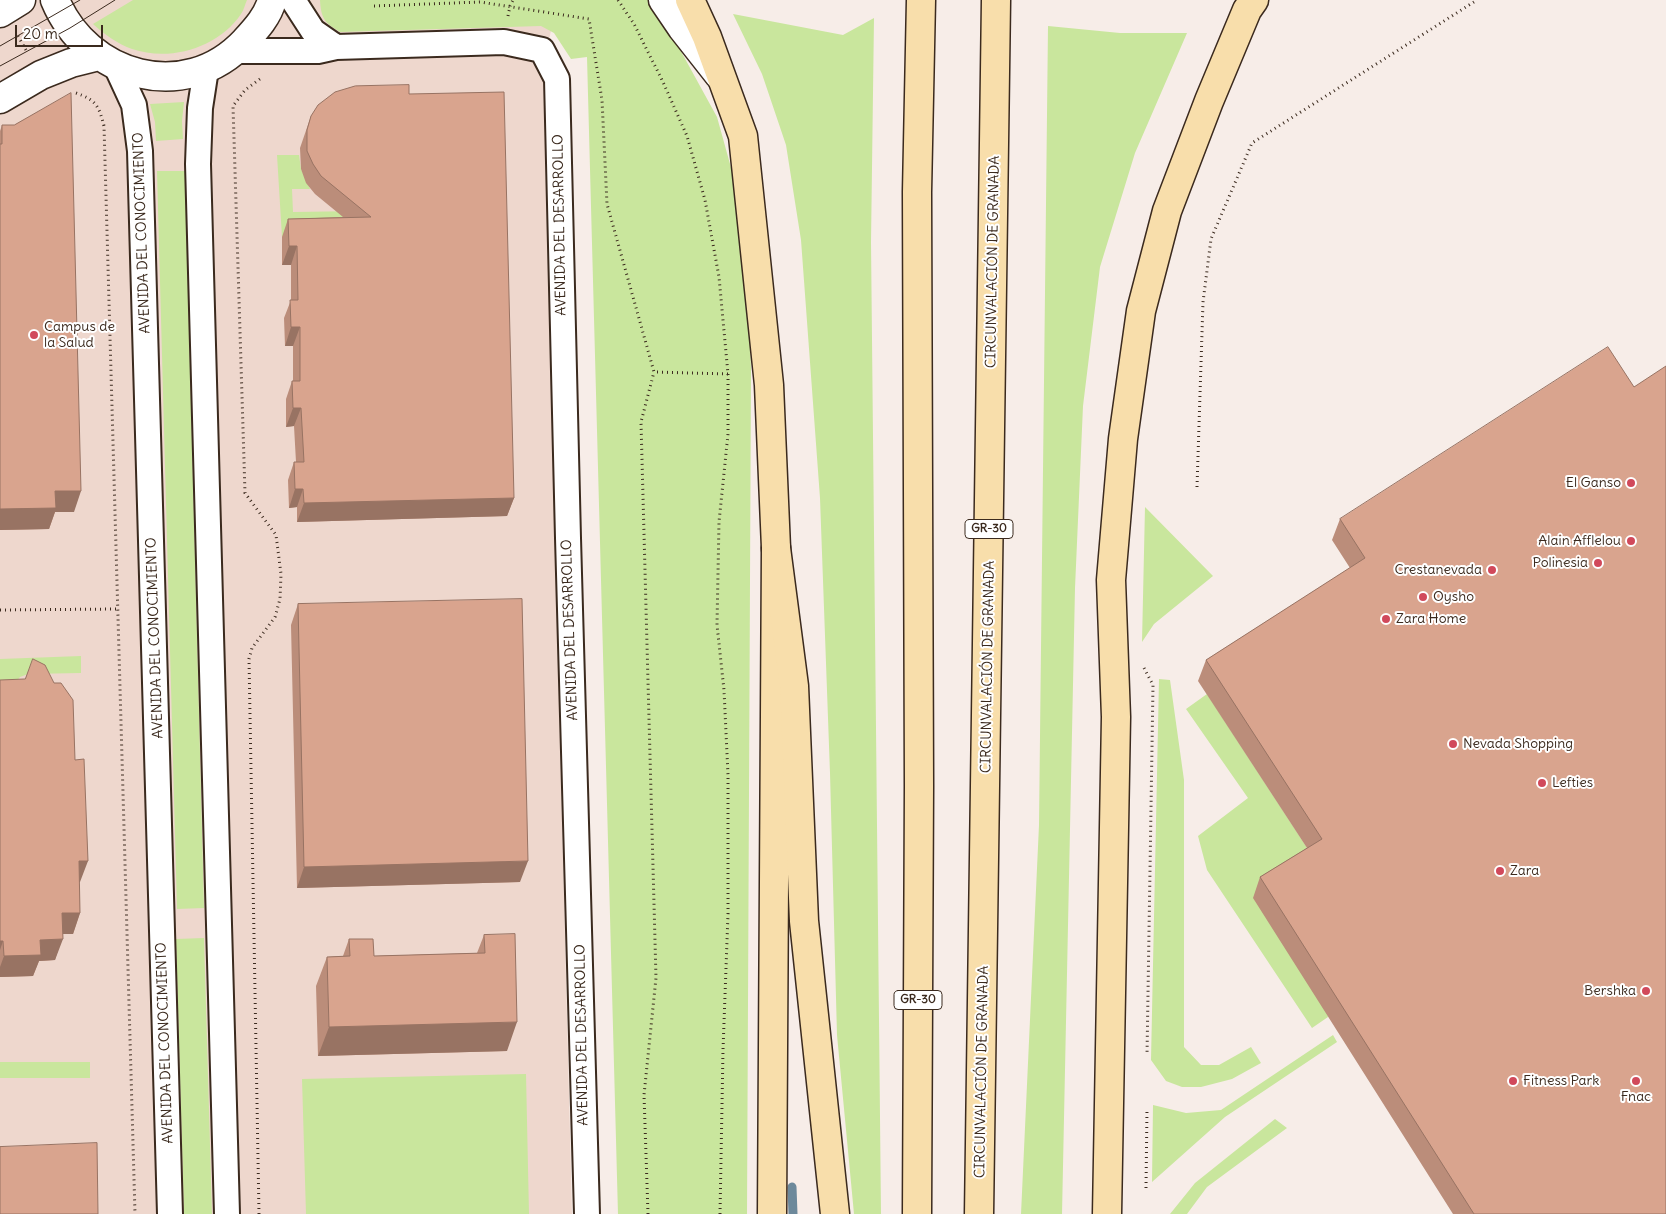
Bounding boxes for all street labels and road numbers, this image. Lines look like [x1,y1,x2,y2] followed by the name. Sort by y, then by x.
[130,132,154,334] street label: AVENIDA DEL CONOCIMIENTO
[550,134,570,316] street label: AVENIDA DEL DESARROLLO
[983,156,1003,368] street label: CIRCUNVALACIÓN DE GRANADA
[965,520,1013,538] road number: GR-30
[143,537,167,739] street label: AVENIDA DEL CONOCIMIENTO
[558,539,582,721] street label: AVENIDA DEL DESARROLLO
[978,561,998,773] street label: CIRCUNVALACIÓN DE GRANADA
[153,942,177,1144] street label: AVENIDA DEL CONOCIMIENTO
[572,944,592,1126] street label: AVENIDA DEL DESARROLLO
[972,966,992,1178] street label: CIRCUNVALACIÓN DE GRANADA
[894,990,942,1010] road number: GR-30

